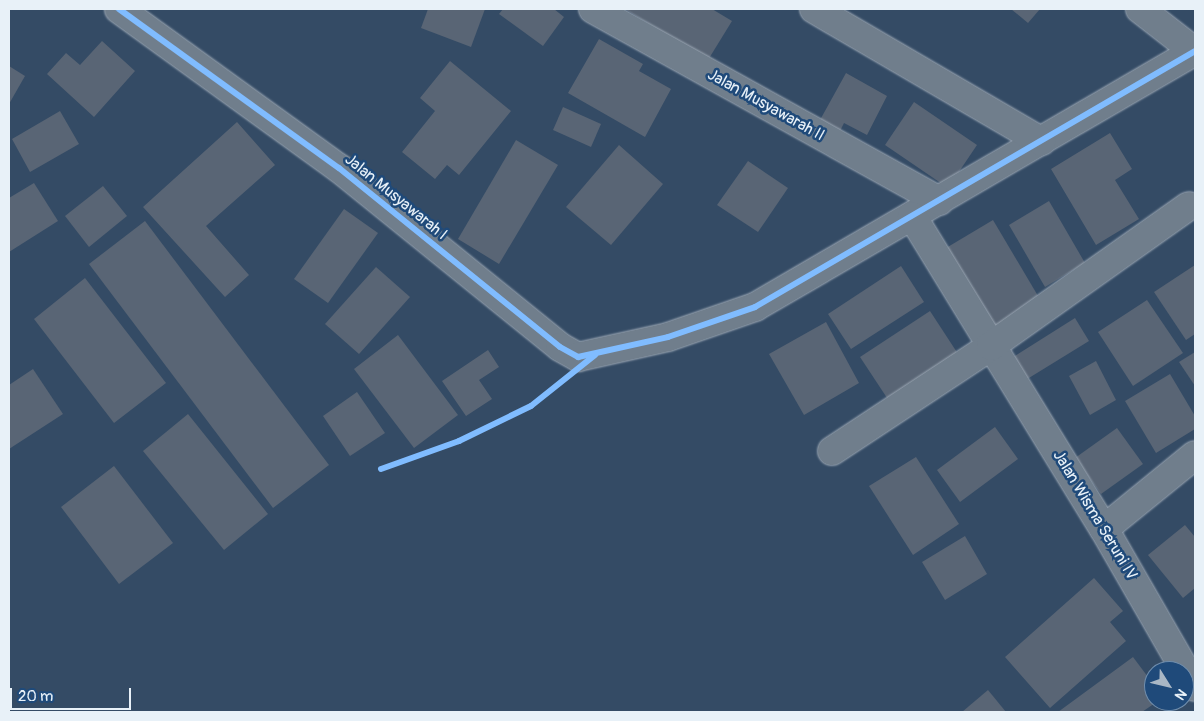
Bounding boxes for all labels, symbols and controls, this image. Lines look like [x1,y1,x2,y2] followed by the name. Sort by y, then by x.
[704,65,828,145] street label: Jalan Musyawarah II
[341,150,451,244] street label: Jalan Musyawarah I
[1049,447,1141,583] street label: Jalan Wisma Seruni IV
[1144,661,1194,711] north arrow
[12,678,134,710] scale bar
[1171,686,1190,703] text: N
[18,687,53,706] text: 20 m

